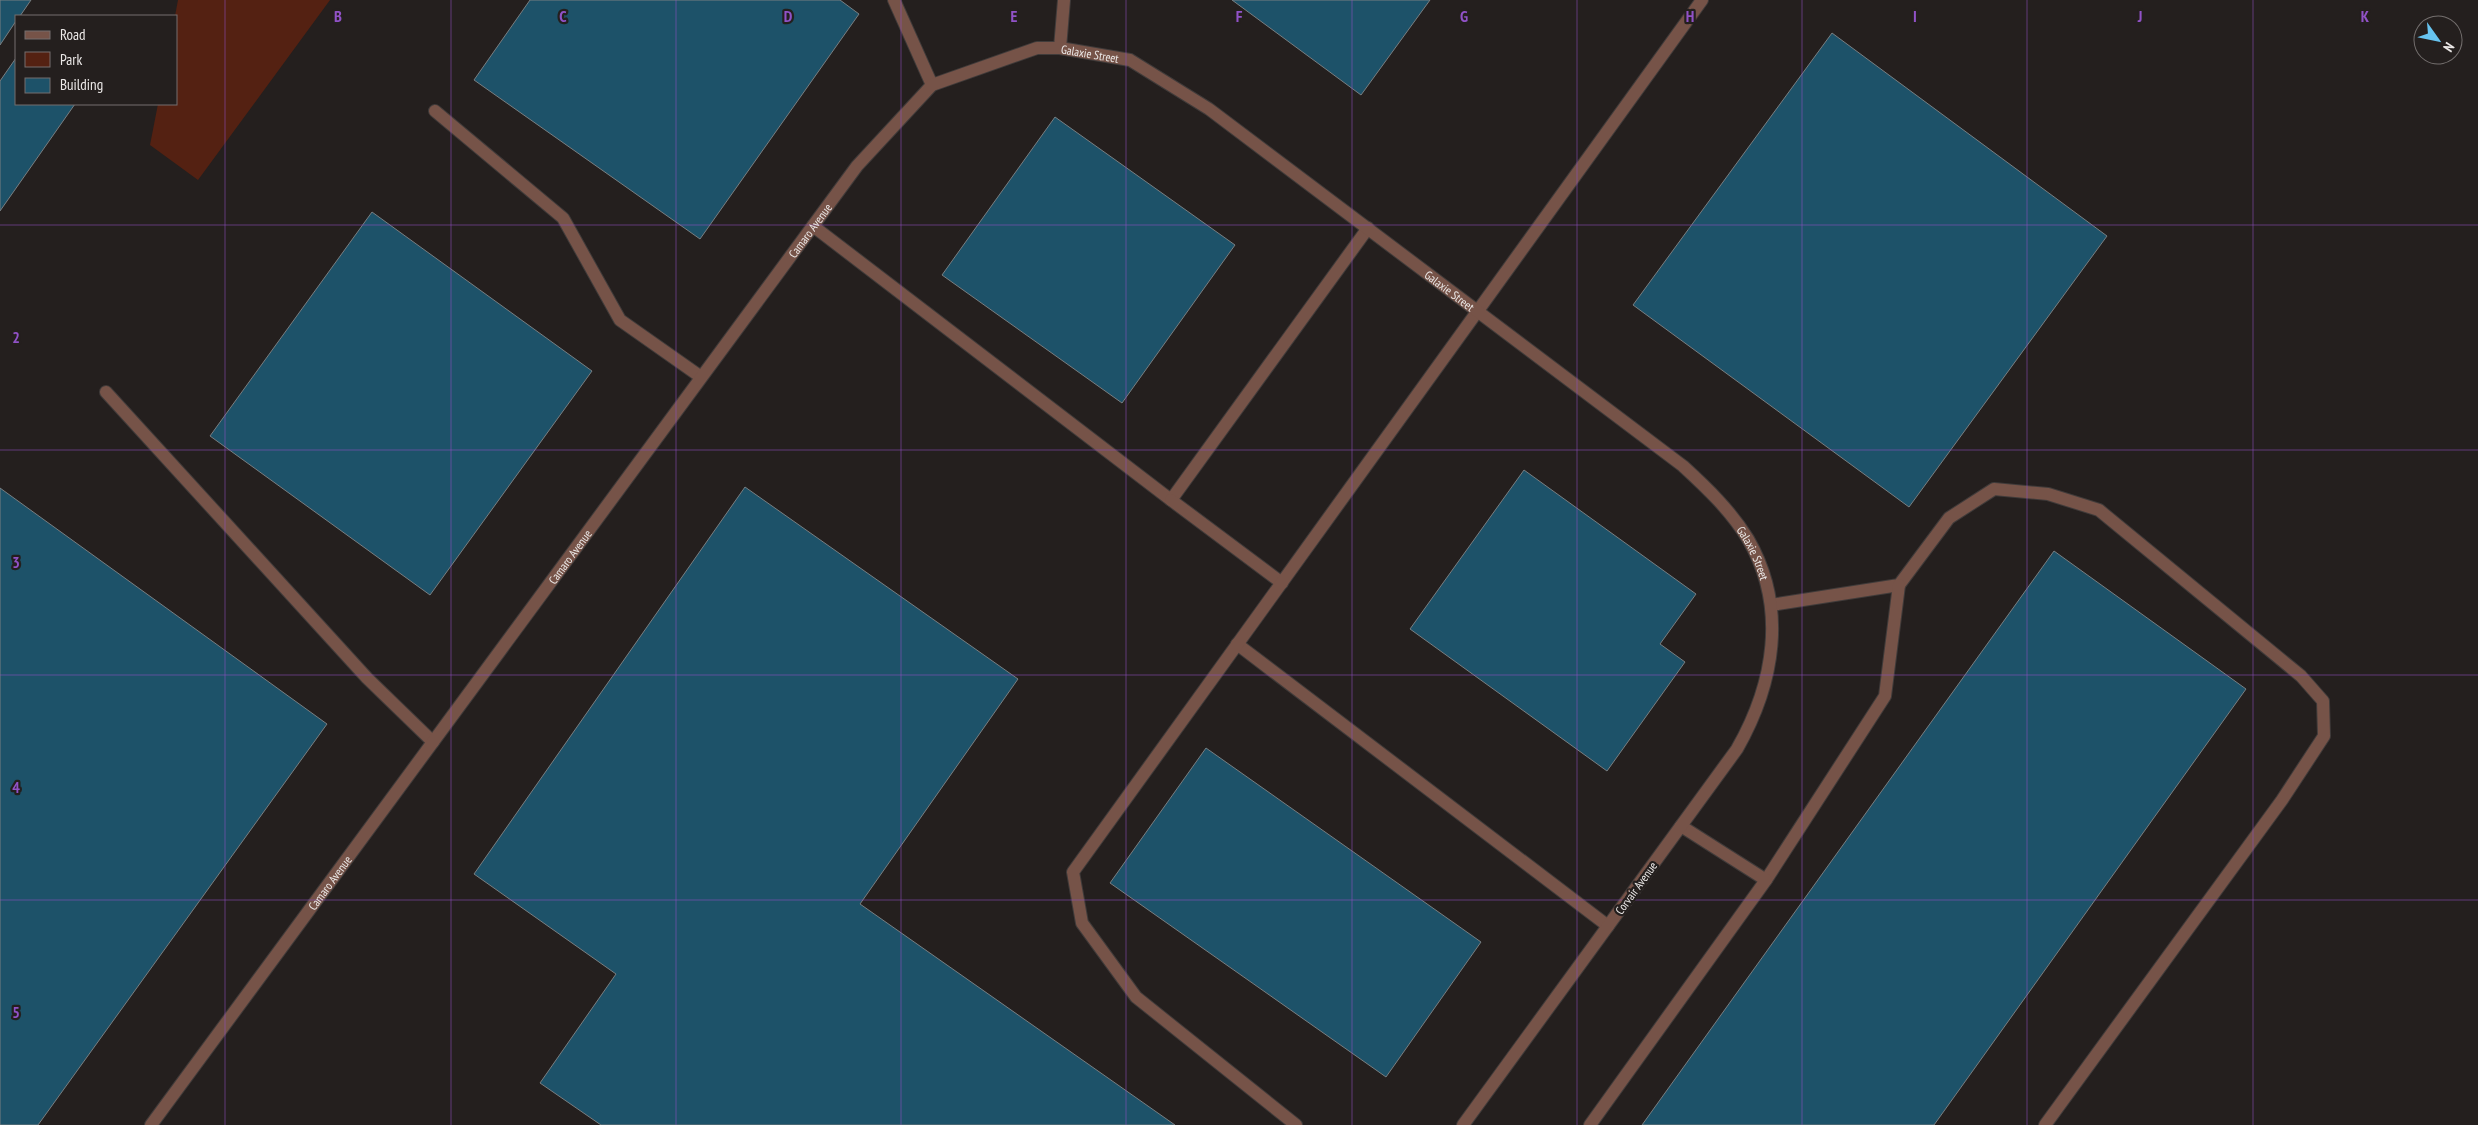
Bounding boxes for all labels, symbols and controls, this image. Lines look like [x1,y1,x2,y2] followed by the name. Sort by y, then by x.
[334,6,342,26] text: B
[559,6,567,26] text: C
[784,6,793,26] text: D
[1011,6,1018,26] text: E
[1236,6,1243,26] text: F
[1460,6,1468,26] text: G
[1686,6,1694,26] text: H
[1913,6,1917,26] text: I
[2137,6,2142,26] text: J
[2361,6,2370,26] text: K
[15,15,178,105] legend
[2413,15,2463,65] north arrow
[60,25,86,44] text: Road
[2439,39,2459,55] text: N
[1060,41,1121,66] street label: Galaxie Street
[60,50,82,69] text: Park
[60,75,103,94] text: Building
[785,200,835,260] street label: Camaro Avenue
[1422,267,1478,314] street label: Galaxie Street
[12,327,20,347] text: 2
[1734,523,1773,582] street label: Galaxie Street
[545,526,595,587] street label: Camaro Avenue
[12,552,20,572] text: 3
[12,777,20,797] text: 4
[304,852,354,913] street label: Camaro Avenue
[1612,859,1660,917] street label: Corvair Avenue
[12,1002,20,1022] text: 5

